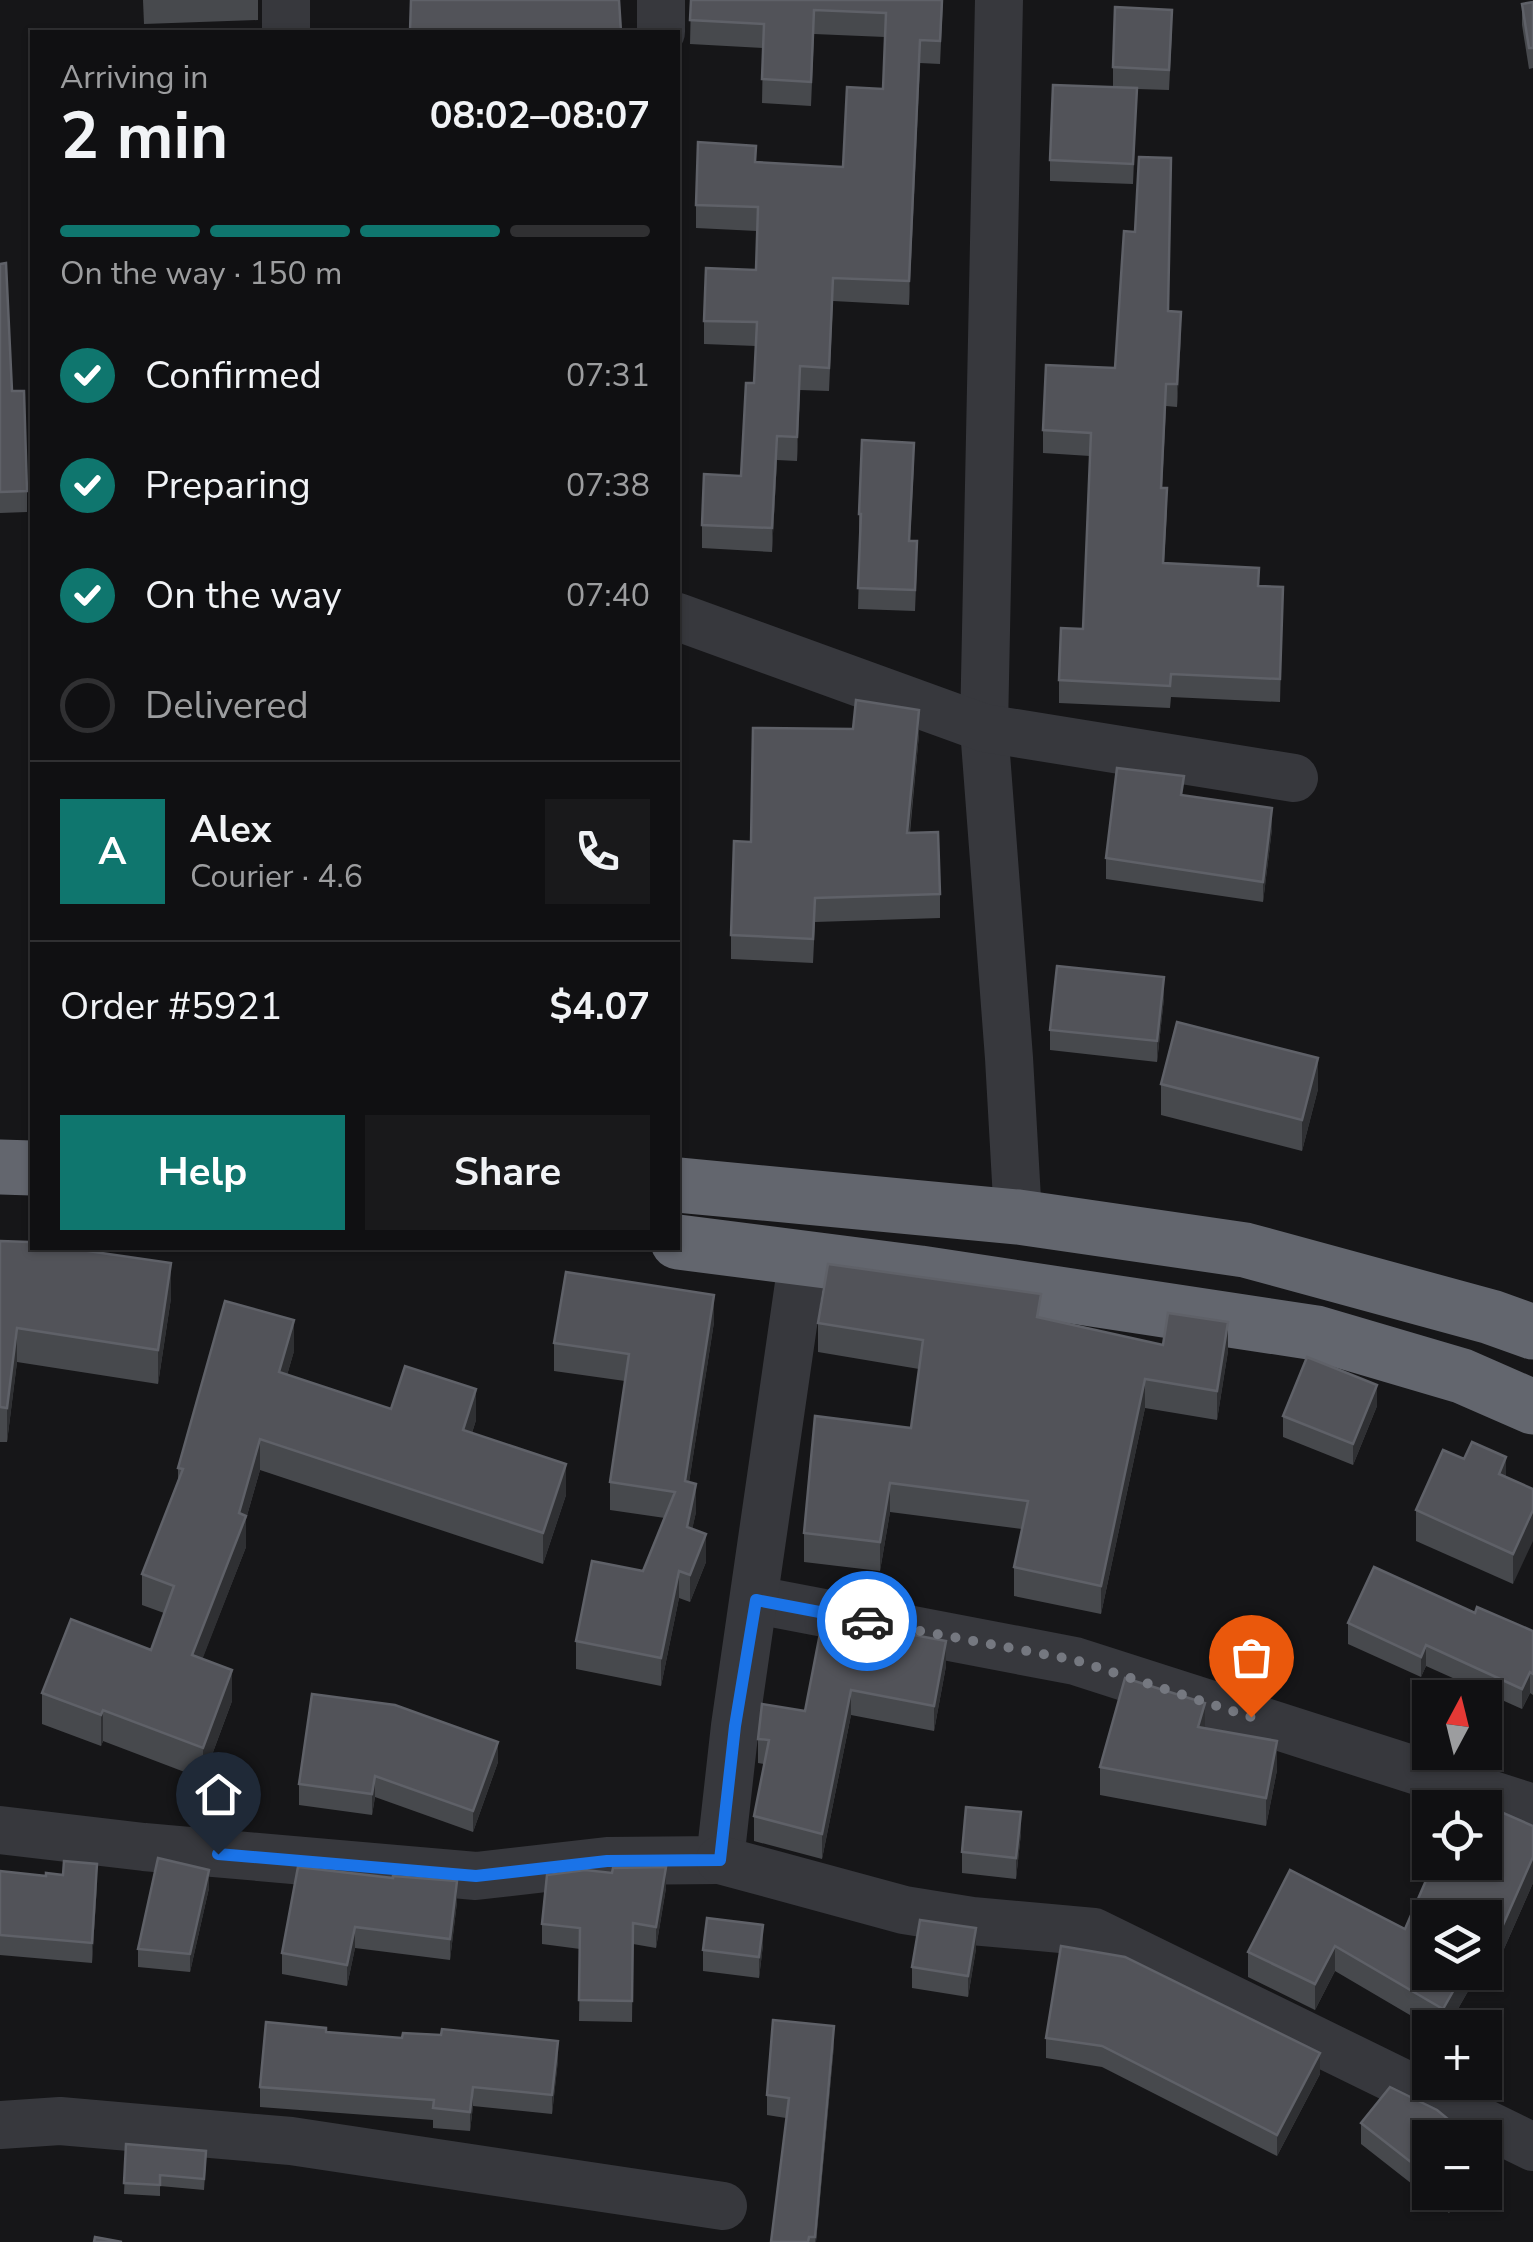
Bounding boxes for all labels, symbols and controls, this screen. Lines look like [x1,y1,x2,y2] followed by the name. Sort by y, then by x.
[60,56,208,99] text: Arriving in
[430,90,650,141] text: 08:02–08:07
[60,92,228,181] text: 2 min
[60,252,342,295] text: On the way · 150 m
[60,348,115,403] icon: check
[145,350,322,401] text: Confirmed
[566,354,650,397] text: 07:31
[60,458,115,513] icon: check
[145,460,311,511] text: Preparing
[566,464,650,507] text: 07:38
[60,568,115,623] icon: check
[145,570,341,621] text: On the way
[566,574,650,617] text: 07:40
[145,680,309,731] text: Delivered
[545,799,650,904] button: phone
[190,804,271,855] text: Alex
[98,826,127,877] text: A
[190,855,363,898] text: Courier · 4.6
[60,981,282,1032] text: Order #5921
[549,981,650,1032] text: $4.07
[60,1115,345,1230] button: Help
[365,1115,650,1230] button: Share
[817,1571,917,1671] courier
[840,1594,895,1649] icon: car
[1209,1615,1294,1718] pin
[1224,1630,1279,1685] icon: bag
[1412,1680,1502,1770] north arrow
[1412,1680,1502,2210] map controls
[176,1752,261,1855] pin
[191,1767,246,1822] icon: home
[1412,1790,1502,1880] button: locate
[1412,1900,1502,1990] button: layers
[1412,2010,1502,2100] button: +
[1412,2120,1502,2210] button: −

